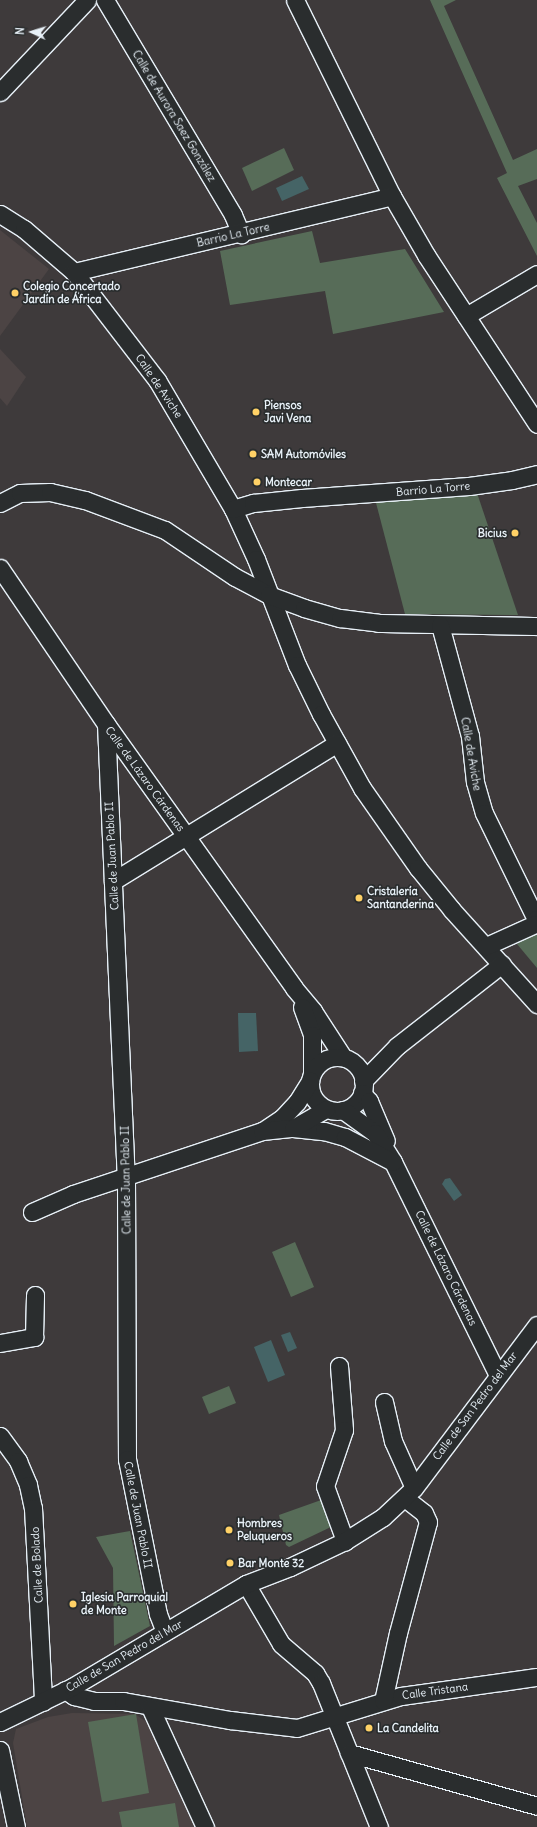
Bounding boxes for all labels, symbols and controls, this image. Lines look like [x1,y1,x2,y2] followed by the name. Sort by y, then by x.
[12,12,52,52] north arrow
[13,27,27,35] text: N
[129,48,219,184] street label: Calle de Aurora Saez González
[195,220,271,250] street label: Barrio La Torre
[23,280,120,306] place label: Colegio Concertado Jardín de África
[10,288,20,298] marker: Colegio Concertado Jardín de África
[133,351,185,421] street label: Calle de Aviche
[264,399,311,425] place label: Piensos Javi Vena
[251,407,261,417] marker: Piensos Javi Vena
[261,447,346,461] place label: SAM Automóviles
[248,449,258,459] marker: SAM Automóviles
[265,475,312,489] place label: Montecar
[252,477,262,487] marker: Montecar
[395,479,471,499] street label: Barrio La Torre
[478,526,507,540] place label: Bicius
[510,528,520,538] marker: Bicius
[458,716,484,792] street label: Calle de Aviche
[102,724,188,834] street label: Calle de Lázaro Cárdenas
[103,801,121,911] street label: Calle de Juan Pablo II
[367,885,434,911] place label: Cristalería Santanderina
[354,893,364,903] marker: Cristalería Santanderina
[118,1126,134,1234] street label: Calle de Juan Pablo II
[412,1208,480,1328] street label: Calle de Lázaro Cárdenas
[430,1349,520,1463] street label: Calle de San Pedro del Mar
[121,1460,155,1570] street label: Calle de Juan Pablo II
[237,1517,292,1543] place label: Hombres Peluqueros
[224,1525,234,1535] marker: Hombres Peluqueros
[28,1526,46,1604] street label: Calle de Bolado
[238,1556,304,1570] place label: Bar Monte 32
[225,1558,235,1568] marker: Bar Monte 32
[81,1591,168,1617] place label: Iglesia Parroquial de Monte
[68,1599,78,1609] marker: Iglesia Parroquial de Monte
[64,1617,184,1695] street label: Calle de San Pedro del Mar
[401,1680,469,1702] street label: Calle Tristana
[377,1721,439,1735] place label: La Candelita
[364,1723,374,1733] marker: La Candelita

